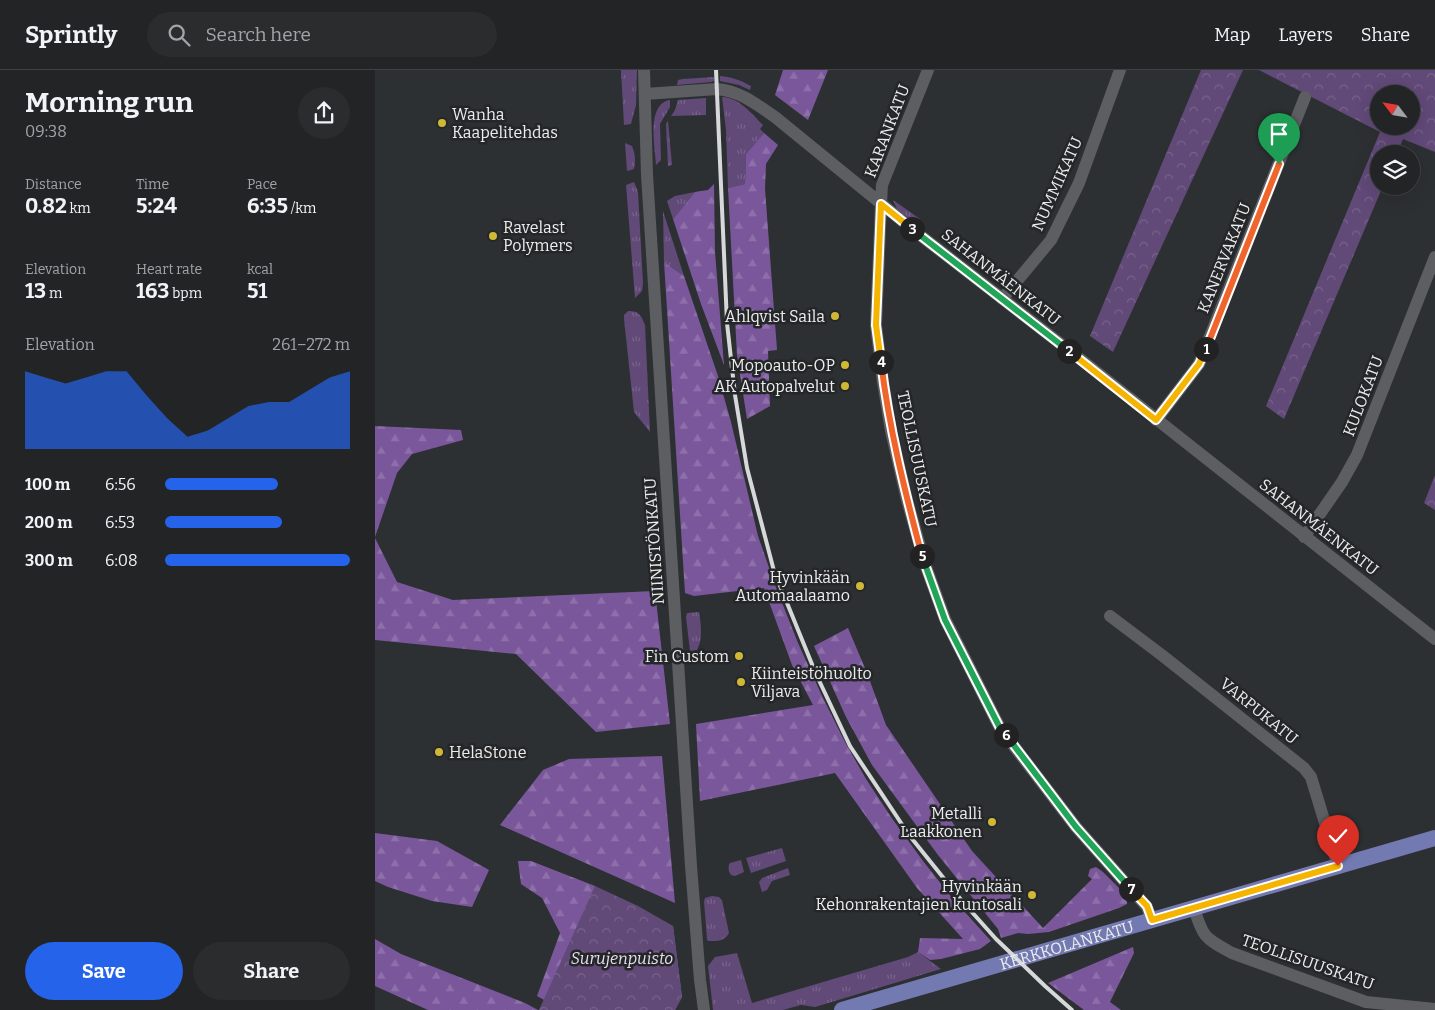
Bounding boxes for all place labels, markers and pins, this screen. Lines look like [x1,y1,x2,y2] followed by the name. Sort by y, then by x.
[452,105,558,142] place label: Wanha Kaapelitehdas
[1258,113,1300,164] pin
[436,117,448,129] marker: Wanha Kaapelitehdas
[899,216,925,242] pin: 3
[503,218,573,255] place label: Ravelast Polymers
[487,230,499,242] marker: Ravelast Polymers
[725,307,825,326] place label: Ahlqvist Saila
[829,310,841,322] marker: Ahlqvist Saila
[1193,336,1219,362] pin: 1
[1057,338,1081,364] pin: 2
[869,350,893,374] pin: 4
[731,356,835,375] place label: Mopoauto-OP
[839,359,851,371] marker: Mopoauto-OP
[714,377,835,396] place label: AK Autopalvelut
[839,380,851,392] marker: AK Autopalvelut
[909,544,935,568] pin: 5
[735,568,850,605] place label: Hyvinkään Automaalaamo
[854,580,866,592] marker: Hyvinkään Automaalaamo
[645,647,729,666] place label: Fin Custom
[733,650,745,662] marker: Fin Custom
[751,664,872,701] place label: Kiinteistöhuolto Viljava
[735,676,747,688] marker: Kiinteistöhuolto Viljava
[993,722,1019,748] pin: 6
[449,743,526,762] place label: HelaStone
[433,746,445,758] marker: HelaStone
[900,804,982,841] place label: Metalli Laakkonen
[1317,815,1359,866] pin
[986,816,998,828] marker: Metalli Laakkonen
[1119,876,1143,902] pin: 7
[816,877,1022,914] place label: Hyvinkään Kehonrakentajien kuntosali
[1026,889,1038,901] marker: Hyvinkään Kehonrakentajien kuntosali

